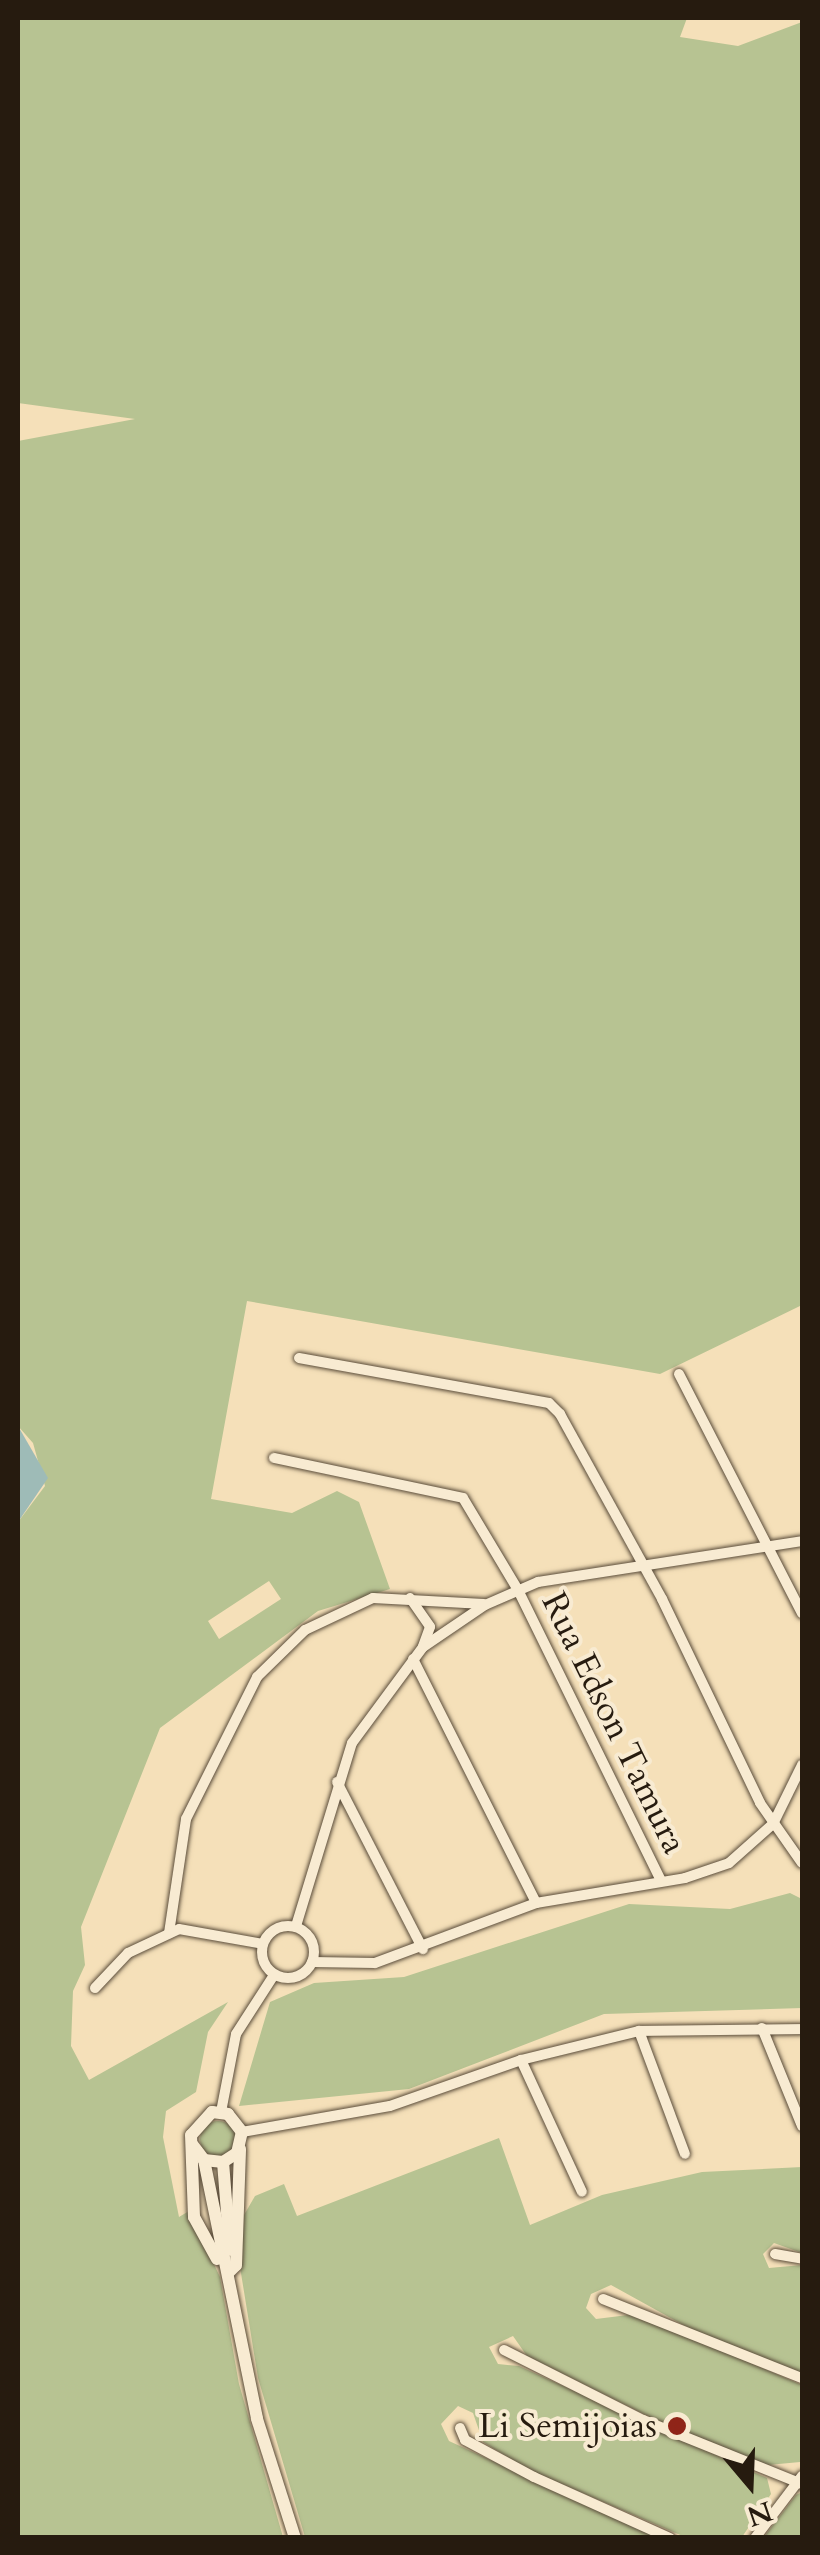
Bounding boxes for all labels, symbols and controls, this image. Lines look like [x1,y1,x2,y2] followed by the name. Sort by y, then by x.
[533,1585,695,1861] street label: Rua Edson Tamura
[478,2405,657,2447] place label: Li Semijoias
[666,2415,688,2437] marker: Li Semijoias
[700,2435,800,2535] north arrow
[742,2491,777,2535] text: N

